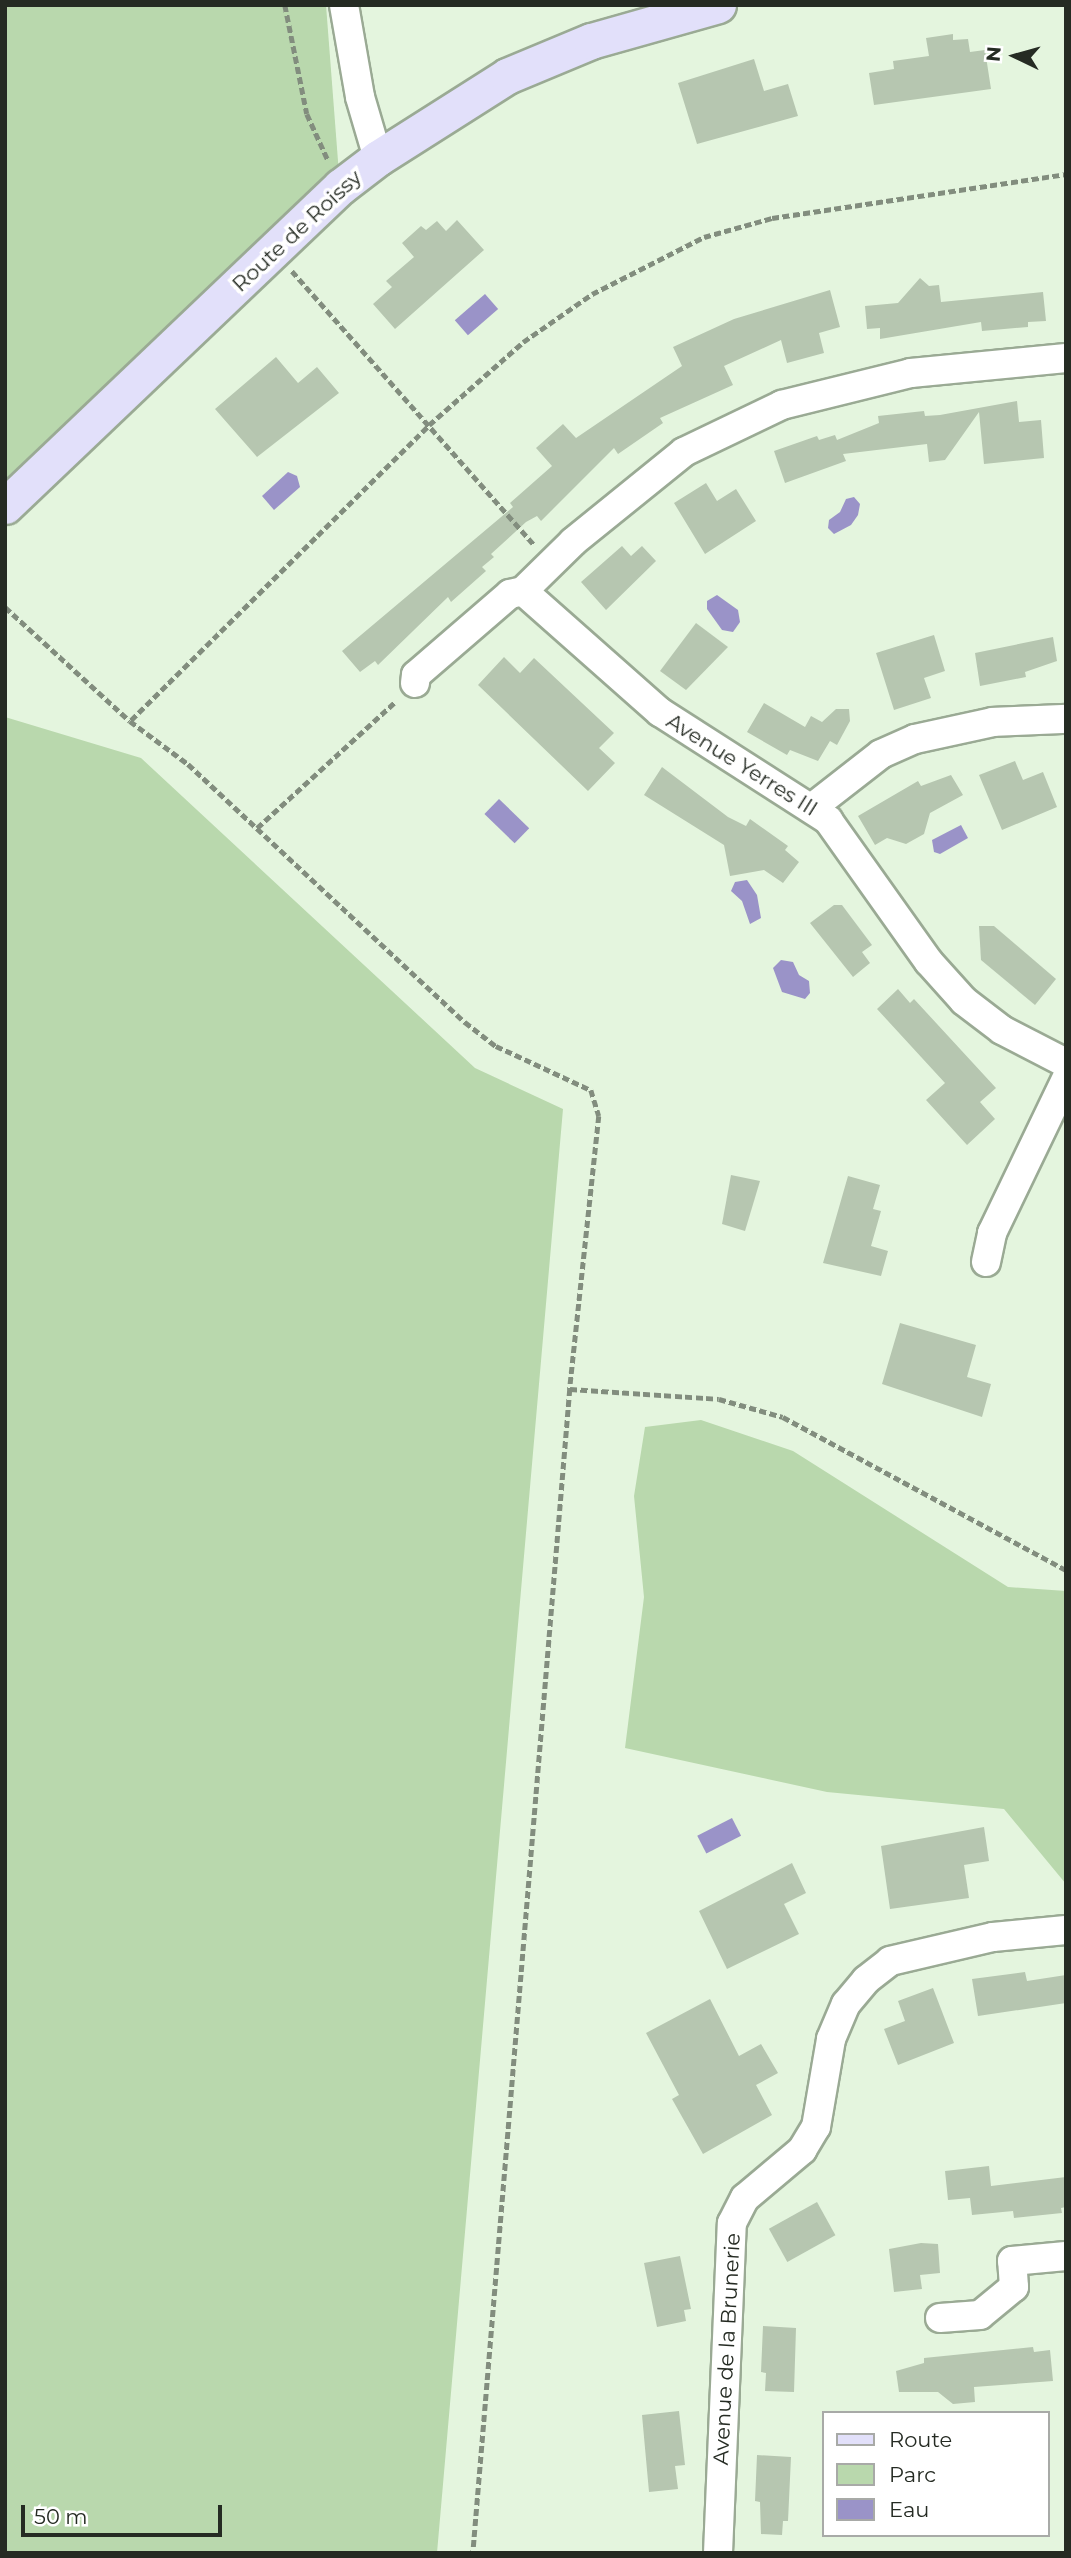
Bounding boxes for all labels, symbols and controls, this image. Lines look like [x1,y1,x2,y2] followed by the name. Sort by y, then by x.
[980,21,1050,91] north arrow
[981,45,1006,63] text: N
[227,165,367,297] street label: Route de Roissy
[662,708,822,822] street label: Avenue Yerres III
[708,2232,746,2466] street label: Avenue de la Brunerie
[822,2411,1050,2537] legend
[889,2427,952,2452] text: Route
[889,2462,936,2487] text: Parc
[24,2492,226,2536] scale bar
[889,2497,929,2522] text: Eau
[34,2504,88,2529] text: 50 m

